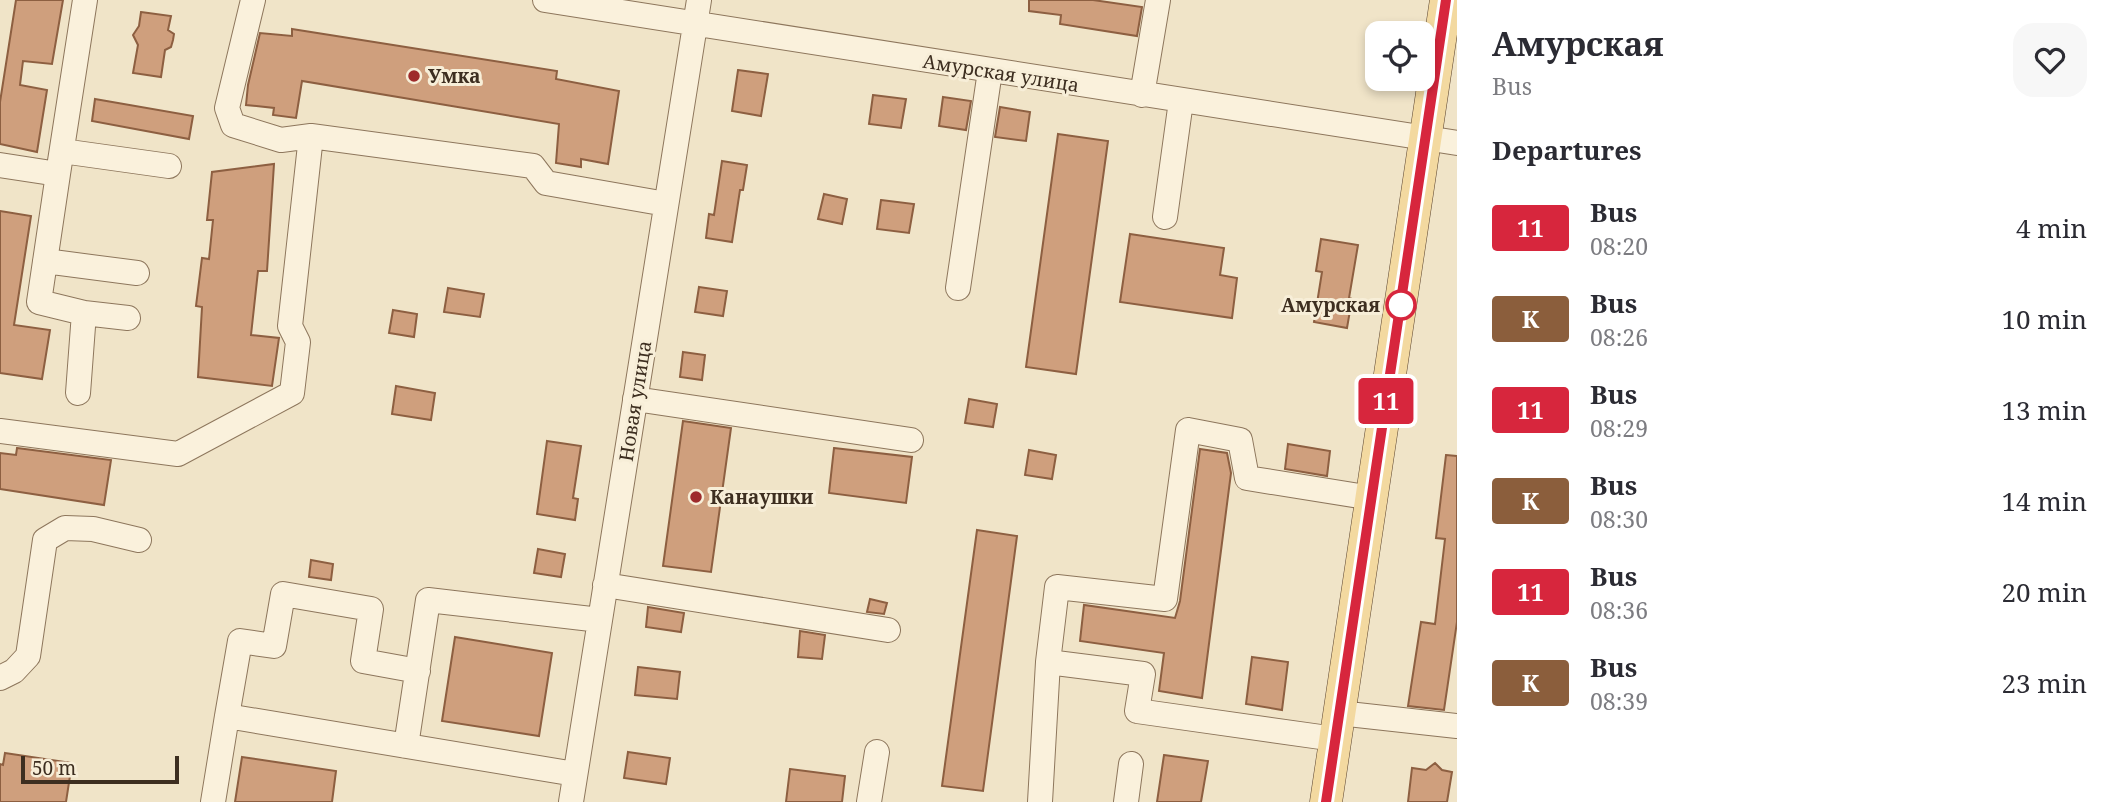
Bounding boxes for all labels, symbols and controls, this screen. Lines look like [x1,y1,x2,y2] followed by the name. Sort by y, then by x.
[1365,21,1435,91] map controls
[1365,21,1435,91] button: locate
[1492,21,1664,66] text: Амурская
[2013,23,2087,97] button: heart
[921,48,1081,98] street label: Амурская улица
[428,63,481,89] place label: Умка
[406,68,422,84] marker: Умка
[1492,70,1532,102] text: Bus
[1492,132,1642,168] text: Departures
[1590,194,1637,230] text: Bus
[2016,210,2087,246] text: 4 min
[1517,211,1544,244] text: 11
[1590,230,1648,262] text: 08:20
[1590,285,1637,321] text: Bus
[1386,290,1416,320] marker: Амурская
[1281,292,1380,318] place label: Амурская
[2002,301,2087,337] text: 10 min
[1522,302,1539,335] text: К
[1590,321,1648,353] text: 08:26
[613,339,657,463] street label: Новая улица
[1590,376,1637,412] text: Bus
[1354,378,1418,424] line badge: 11
[1372,384,1400,417] text: 11
[2002,392,2087,428] text: 13 min
[1517,393,1544,426] text: 11
[1590,412,1648,444] text: 08:29
[1590,467,1637,503] text: Bus
[2002,483,2087,519] text: 14 min
[710,484,813,510] place label: Канаушки
[1522,484,1539,517] text: К
[688,489,704,505] marker: Канаушки
[1590,503,1648,535] text: 08:30
[1590,558,1637,594] text: Bus
[2002,574,2087,610] text: 20 min
[1517,575,1544,608] text: 11
[1590,594,1648,626] text: 08:36
[1590,649,1637,685] text: Bus
[2002,665,2087,701] text: 23 min
[1522,666,1539,699] text: К
[1590,685,1648,717] text: 08:39
[21,753,178,785] scale bar
[32,755,76,781] text: 50 m

